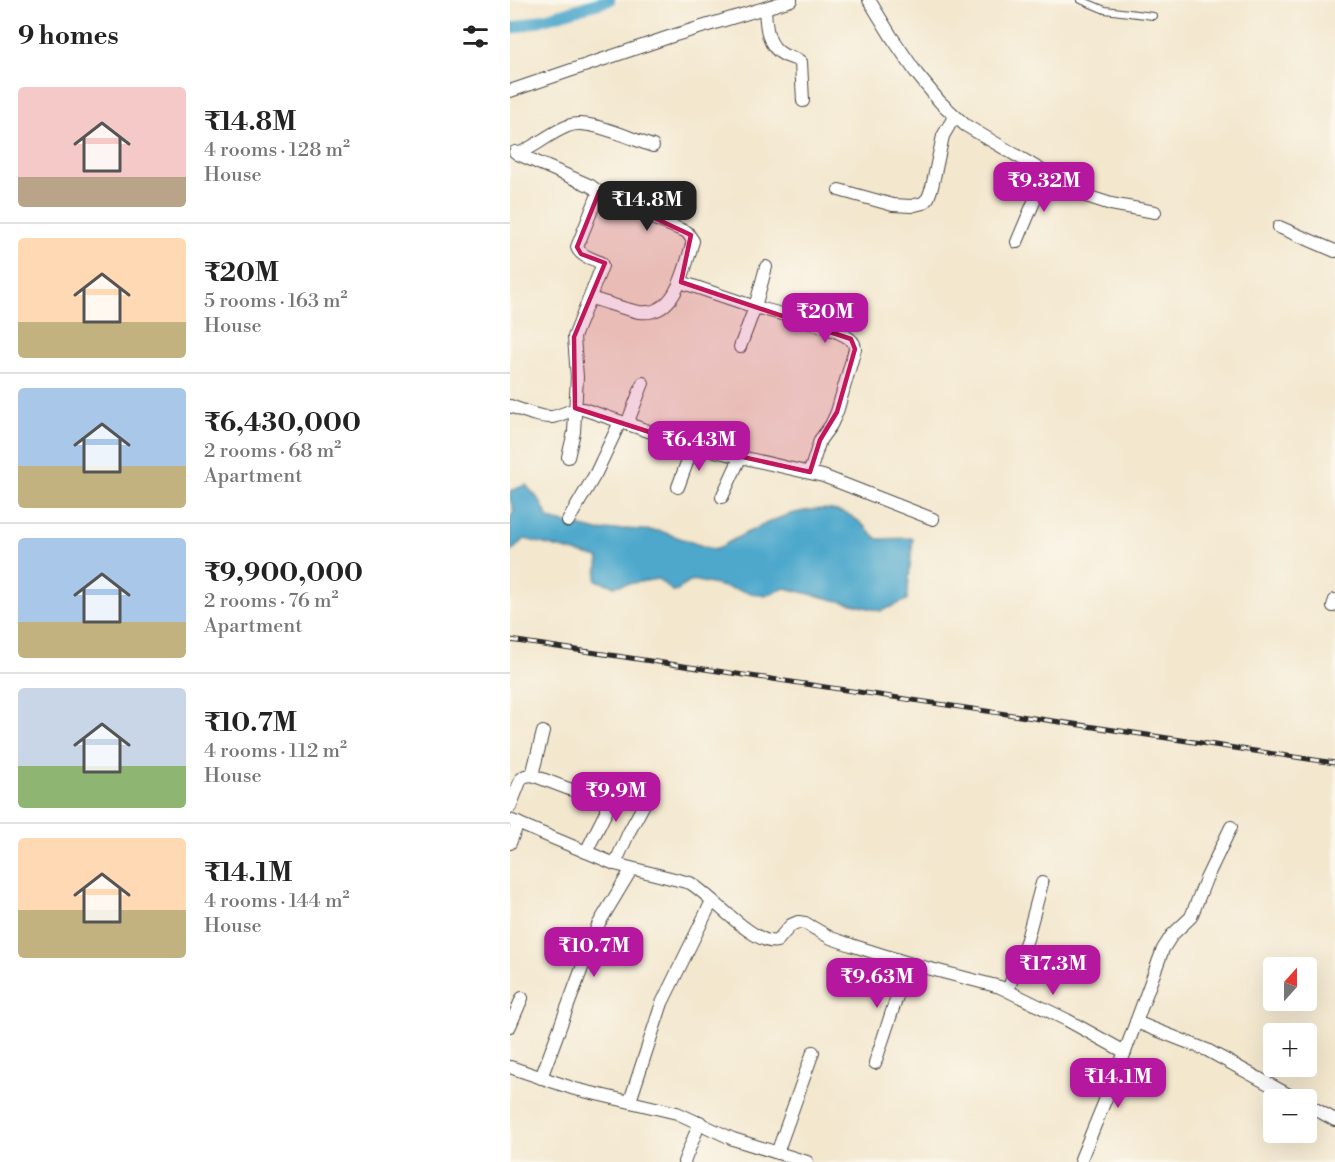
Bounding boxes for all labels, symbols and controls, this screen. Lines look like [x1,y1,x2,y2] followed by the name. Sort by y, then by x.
[18,20,119,52] text: 9 homes
[459,20,492,53] icon: filters
[204,106,296,138] text: ₹14.8M
[66,111,138,183] icon: home
[204,138,350,163] text: 4 rooms · 128 m²
[995,162,1093,213] pin: ₹9.32M
[204,163,262,188] text: House
[1007,169,1081,194] text: ₹9.32M
[598,181,696,232] pin: ₹14.8M
[612,188,682,213] text: ₹14.8M
[204,257,279,289] text: ₹20M
[66,262,138,334] icon: home
[204,289,348,314] text: 5 rooms · 163 m²
[789,293,861,344] pin: ₹20M
[796,300,854,325] text: ₹20M
[204,314,262,339] text: House
[204,407,361,439] text: ₹6,430,000
[66,412,138,484] icon: home
[650,421,748,472] pin: ₹6.43M
[662,428,736,453] text: ₹6.43M
[204,439,341,464] text: 2 rooms · 68 m²
[204,464,302,489] text: Apartment
[204,557,363,589] text: ₹9,900,000
[66,562,138,634] icon: home
[204,589,338,614] text: 2 rooms · 76 m²
[204,614,302,639] text: Apartment
[204,707,297,739] text: ₹10.7M
[66,712,138,784] icon: home
[204,739,347,764] text: 4 rooms · 112 m²
[204,764,262,789] text: House
[574,772,658,823] pin: ₹9.9M
[585,779,647,804] text: ₹9.9M
[204,857,292,889] text: ₹14.1M
[66,862,138,934] icon: home
[204,889,349,914] text: 4 rooms · 144 m²
[204,914,262,939] text: House
[545,927,643,978] pin: ₹10.7M
[558,934,630,959] text: ₹10.7M
[1004,945,1102,996] pin: ₹17.3M
[1019,952,1087,977] text: ₹17.3M
[1263,957,1317,1011] north arrow
[1263,957,1317,1143] map controls
[828,958,926,1009] pin: ₹9.63M
[840,965,914,990] text: ₹9.63M
[1263,1023,1317,1077] button: +
[1069,1058,1167,1109] pin: ₹14.1M
[1084,1065,1152,1090] text: ₹14.1M
[1263,1089,1317,1143] button: −

